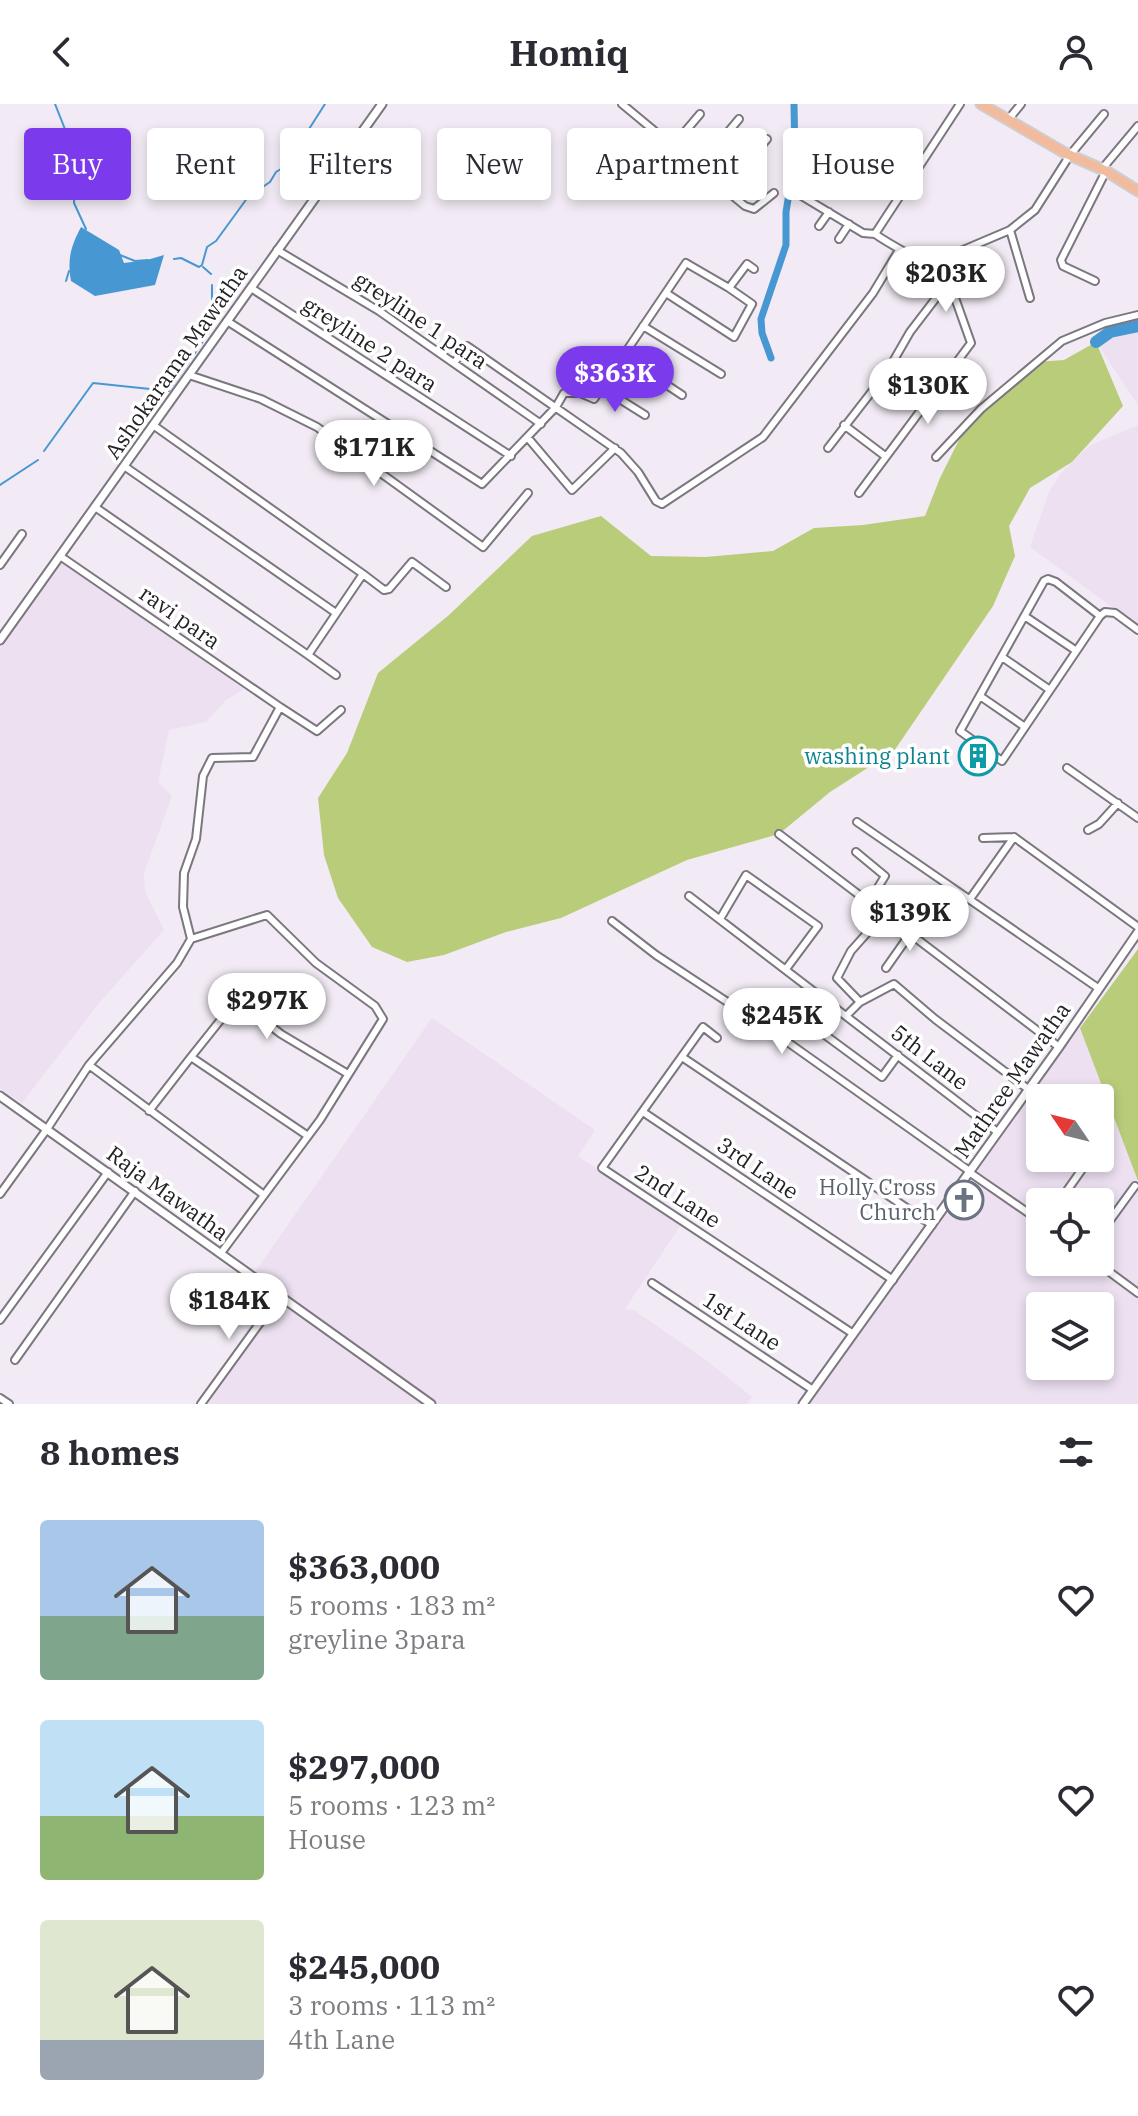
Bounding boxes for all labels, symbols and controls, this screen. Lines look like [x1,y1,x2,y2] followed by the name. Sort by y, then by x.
[509,29,629,76] text: Homiq
[40,30,84,74] icon: back
[1054,30,1098,74] icon: person
[24,128,131,200] chip: Buy
[147,128,264,200] chip: Rent
[280,128,421,200] chip: Filters
[437,128,551,200] chip: New
[567,128,767,200] chip: Apartment
[783,128,923,200] chip: House
[890,246,1002,314] pin: $203K
[905,255,987,289] text: $203K
[98,259,253,464] street label: Ashokarama Mawatha
[349,264,494,375] street label: greyline 1 para
[297,289,443,398] street label: greyline 2 para
[559,346,671,414] pin: $363K
[574,355,656,389] text: $363K
[872,358,984,426] pin: $130K
[887,367,969,401] text: $130K
[318,420,430,488] pin: $171K
[333,429,415,463] text: $171K
[134,578,227,655] street label: ravi para
[957,735,999,777] building icon: washing plant
[805,741,950,770] place label: washing plant
[854,885,966,953] pin: $139K
[869,894,951,928] text: $139K
[211,973,323,1041] pin: $297K
[226,982,308,1016] text: $297K
[726,988,838,1056] pin: $245K
[947,996,1076,1163] street label: Mathree Mawatha
[741,997,823,1031] text: $245K
[886,1017,975,1096] street label: 5th Lane
[1026,1084,1114,1172] north arrow
[1026,1084,1114,1380] map controls
[712,1130,805,1205] street label: 3rd Lane
[102,1139,235,1247] street label: Raja Mawatha
[630,1157,727,1234] street label: 2nd Lane
[819,1172,936,1226] place label: Holly Cross Church
[943,1179,985,1221] church icon: Holly Cross Church
[1026,1188,1114,1276] button: locate
[173,1273,285,1341] pin: $184K
[188,1282,270,1316] text: $184K
[698,1285,787,1357] street label: 1st Lane
[1026,1292,1114,1380] button: layers
[40,1430,180,1474] text: 8 homes
[1054,1430,1098,1474] icon: filters
[288,1544,440,1588] text: $363,000
[104,1552,200,1648] icon: home
[1054,1578,1098,1622] icon: heart
[288,1588,495,1622] text: 5 rooms · 183 m²
[288,1622,466,1656] text: greyline 3para
[288,1744,440,1788] text: $297,000
[104,1752,200,1848] icon: home
[1054,1778,1098,1822] icon: heart
[288,1788,495,1822] text: 5 rooms · 123 m²
[288,1822,366,1856] text: House
[288,1944,440,1988] text: $245,000
[104,1952,200,2048] icon: home
[1054,1978,1098,2022] icon: heart
[288,1988,495,2022] text: 3 rooms · 113 m²
[288,2022,395,2056] text: 4th Lane

